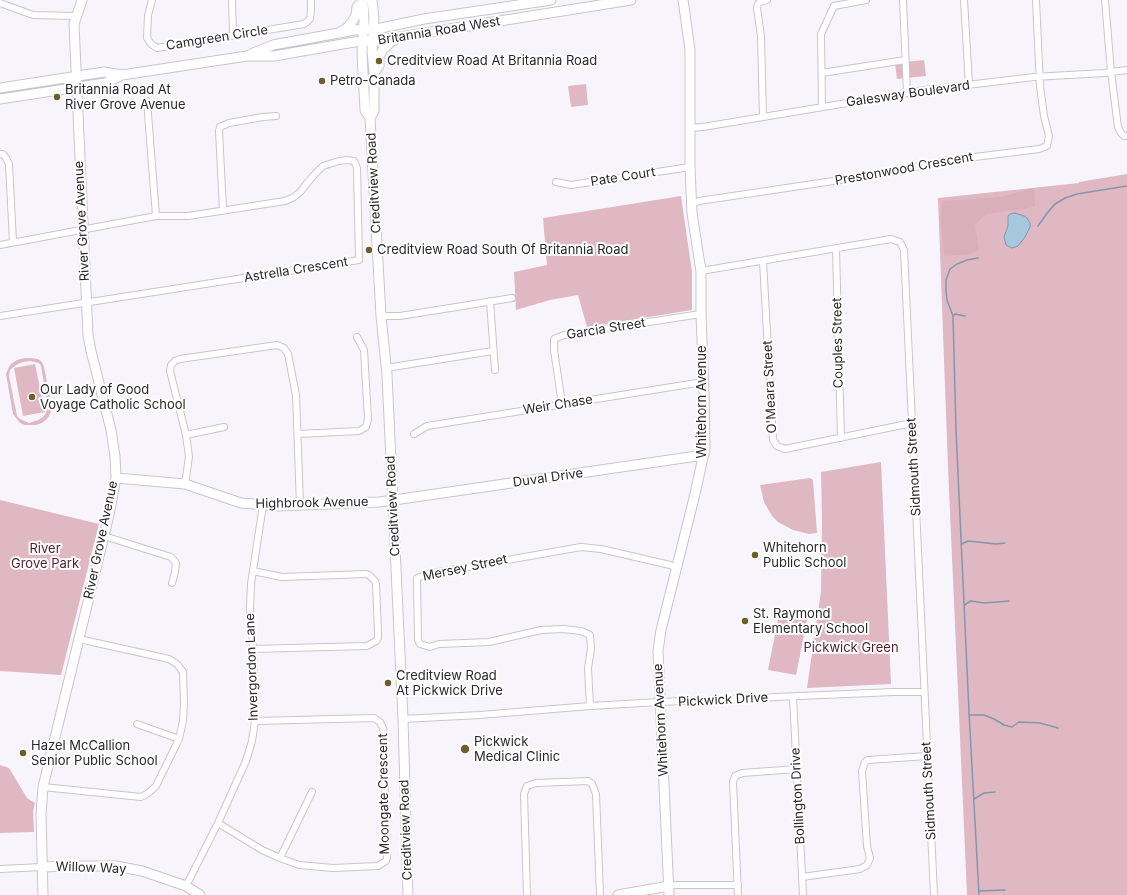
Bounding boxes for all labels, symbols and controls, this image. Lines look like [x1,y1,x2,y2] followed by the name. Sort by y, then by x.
[377,14,501,48] street label: Britannia Road West
[165,22,269,54] street label: Camgreen Circle
[387,53,597,69] place label: Creditview Road At Britannia Road
[374,56,384,66] marker: Creditview Road At Britannia Road
[330,73,416,89] place label: Petro-Canada
[317,76,327,86] marker: Petro-Canada
[845,78,971,110] street label: Galesway Boulevard
[65,82,186,113] place label: Britannia Road At River Grove Avenue
[52,92,62,102] marker: Britannia Road At River Grove Avenue
[364,132,384,234] street label: Creditview Road
[834,149,974,189] street label: Prestonwood Crescent
[71,160,93,282] street label: River Grove Avenue
[590,164,656,190] street label: Pate Court
[377,242,628,258] place label: Creditview Road South Of Britannia Road
[364,245,374,255] marker: Creditview Road South Of Britannia Road
[243,254,349,286] street label: Astrella Crescent
[829,297,847,389] street label: Couples Street
[565,315,647,343] street label: Garcia Street
[760,340,780,434] street label: O'Meara Street
[694,346,710,458] street label: Whitehorn Avenue
[40,382,186,413] place label: Our Lady of Good Voyage Catholic School
[27,392,37,402] marker: Our Lady of Good Voyage Catholic School
[522,392,594,418] street label: Weir Chase
[904,417,924,517] street label: Sidmouth Street
[383,455,403,557] street label: Creditview Road
[512,465,584,491] street label: Duval Drive
[81,479,121,601] street label: River Grove Avenue
[255,494,369,512] street label: Highbrook Avenue
[763,540,847,571] place label: Whitehorn Public School
[11,541,79,572] park label: River Grove Park
[750,550,760,560] marker: Whitehorn Public School
[421,551,509,585] street label: Mersey Street
[753,606,868,637] place label: St. Raymond Elementary School
[242,613,262,721] street label: Invergordon Lane
[740,616,750,626] marker: St. Raymond Elementary School
[803,640,899,656] park label: Pickwick Green
[650,663,672,777] street label: Whitehorn Avenue
[396,668,503,699] place label: Creditview Road At Pickwick Drive
[383,678,393,688] marker: Creditview Road At Pickwick Drive
[678,690,768,710] street label: Pickwick Drive
[375,733,393,855] street label: Moongate Crescent
[474,734,560,765] place label: Pickwick Medical Clinic
[31,738,158,769] place label: Hazel McCallion Senior Public School
[919,741,939,841] street label: Sidmouth Street
[459,743,471,755] marker: Pickwick Medical Clinic
[788,747,808,845] street label: Bollington Drive
[18,748,28,758] marker: Hazel McCallion Senior Public School
[396,779,416,881] street label: Creditview Road
[55,859,127,877] street label: Willow Way

